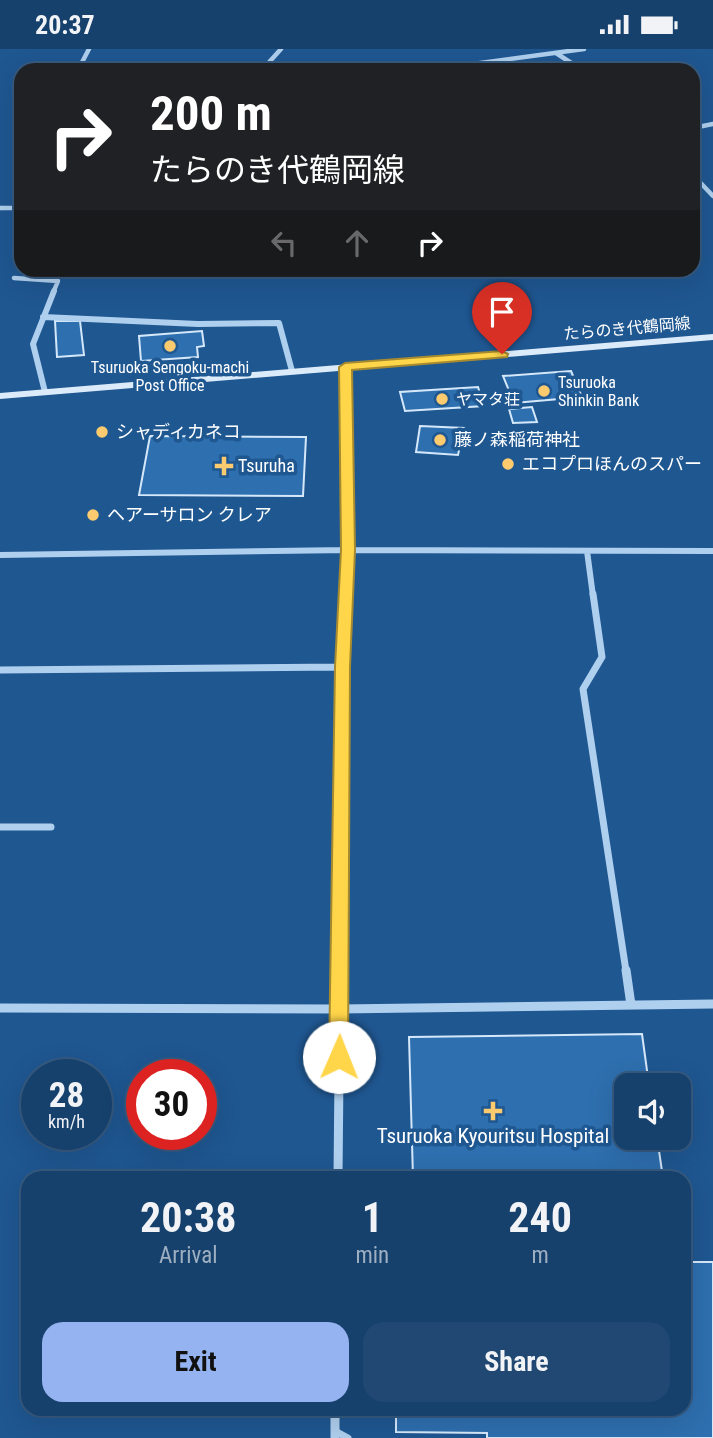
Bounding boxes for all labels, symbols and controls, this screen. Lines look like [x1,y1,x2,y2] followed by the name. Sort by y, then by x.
[35,10,95,40] text: 20:37
[150,85,272,142] text: 200 m
[35,91,126,182] icon: right
[150,151,405,189] text: たらのき代鶴岡線
[265,224,303,262] icon: left
[338,224,376,262] icon: ahead
[411,224,449,262] icon: right
[472,282,532,354] pin
[483,293,521,331] icon: arrive
[563,313,691,344] street label: たらのき代鶴岡線
[162,338,178,354] marker: Tsuruoka Sengoku-machi Post Office
[91,358,249,395] place label: Tsuruoka Sengoku-machi Post Office
[558,373,640,410] place label: Tsuruoka Shinkin Bank
[536,383,552,399] marker: Tsuruoka Shinkin Bank
[456,390,520,409] place label: ヤマタ荘
[434,391,450,407] marker: ヤマタ荘
[116,421,240,442] place label: シャディカネコ
[94,424,110,440] marker: シャディカネコ
[454,429,580,450] place label: 藤ノ森稲荷神社
[432,432,448,448] marker: 藤ノ森稲荷神社
[522,453,702,474] place label: エコプロほんのスパー
[238,455,295,476] place label: Tsuruha
[500,456,516,472] marker: エコプロほんのスパー
[216,458,232,474] marker: Tsuruha
[107,504,272,525] place label: ヘアーサロン クレア
[85,507,101,523] marker: ヘアーサロン クレア
[302,1020,376,1094] position arrow
[126,1059,217,1150] speed limit sign: 30
[614,1073,691,1150] map controls
[614,1073,691,1150] button: sound
[49,1075,84,1116] text: 28
[483,1101,503,1121] marker: Tsuruoka Kyouritsu Hospital
[48,1111,85,1132] text: km/h
[377,1124,609,1148] place label: Tsuruoka Kyouritsu Hospital
[140,1193,236,1242] text: 20:38
[362,1193,383,1242] text: 1
[508,1193,572,1242] text: 240
[159,1242,217,1269] text: Arrival
[355,1242,389,1269] text: min
[531,1242,549,1269] text: m
[42,1322,349,1402] button: Exit
[363,1322,670,1402] button: Share

